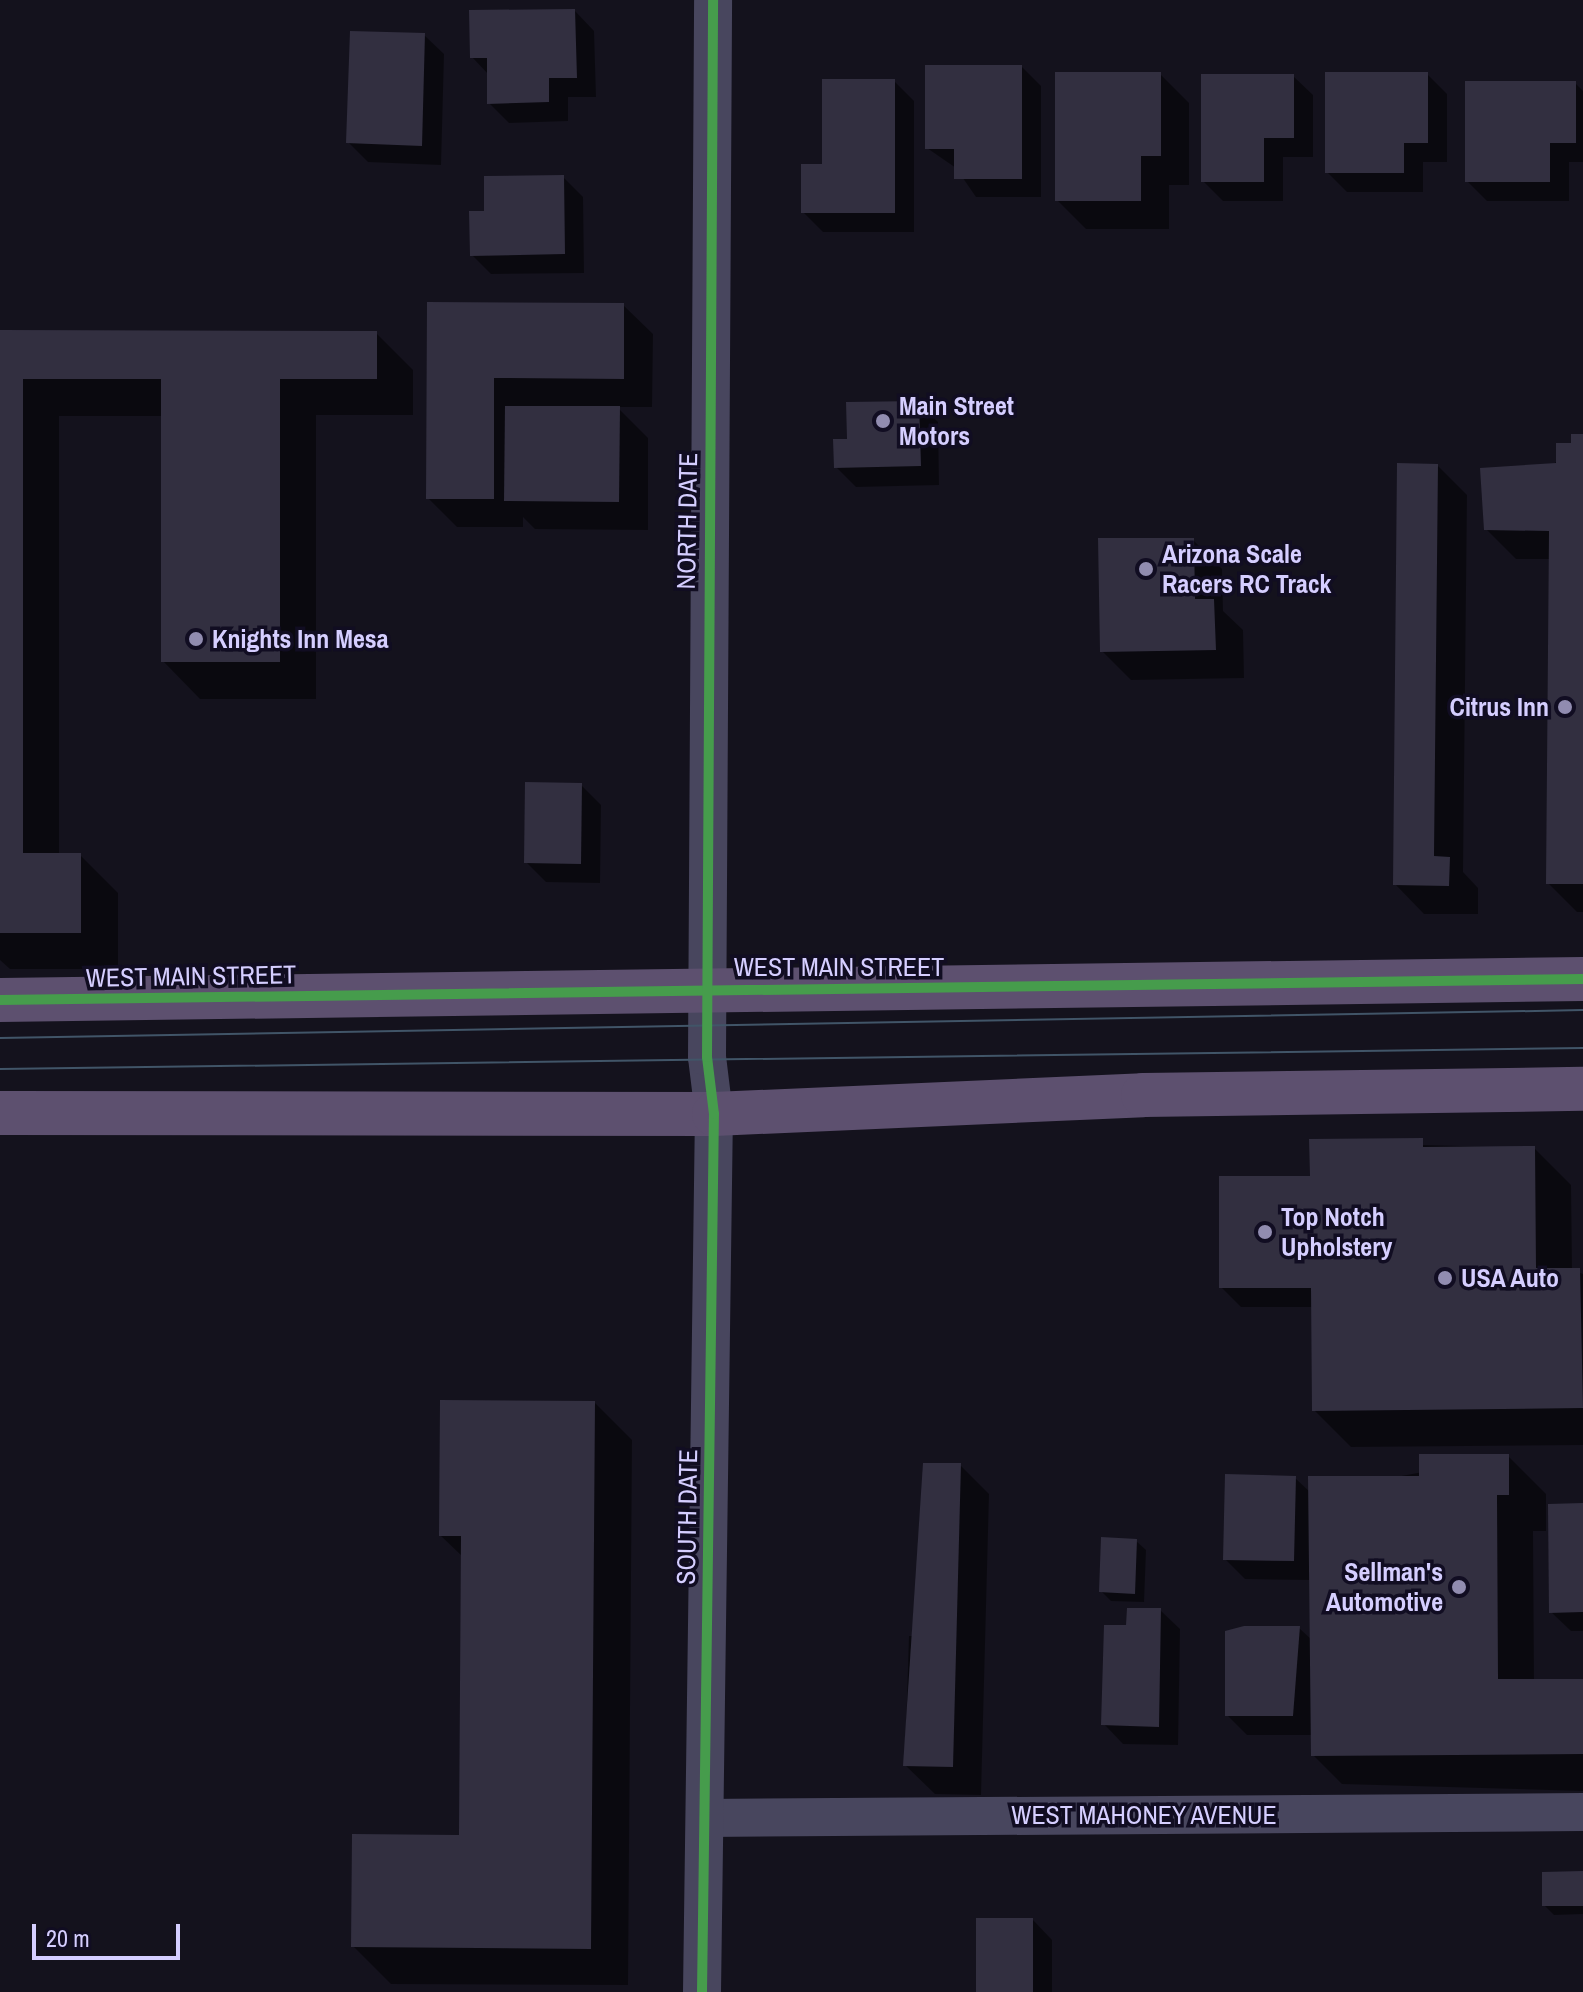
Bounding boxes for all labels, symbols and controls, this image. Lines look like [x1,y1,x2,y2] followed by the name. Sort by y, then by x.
[899,390,1014,452] place label: Main Street Motors
[874,412,892,430] marker: Main Street Motors
[670,452,704,590] street label: NORTH DATE
[1162,538,1331,600] place label: Arizona Scale Racers RC Track
[1137,560,1155,578] marker: Arizona Scale Racers RC Track
[212,623,389,655] place label: Knights Inn Mesa
[187,630,205,648] marker: Knights Inn Mesa
[1449,691,1549,723] place label: Citrus Inn
[1556,698,1574,716] marker: Citrus Inn
[734,951,944,983] street label: WEST MAIN STREET
[85,959,297,993] street label: WEST MAIN STREET
[1281,1201,1392,1262] place label: Top Notch Upholstery
[1256,1223,1274,1241] marker: Top Notch Upholstery
[1461,1262,1560,1294] place label: USA Auto
[1436,1269,1454,1287] marker: USA Auto
[670,1449,704,1585] street label: SOUTH DATE
[1326,1556,1443,1618] place label: Sellman's Automotive
[1450,1578,1468,1596] marker: Sellman's Automotive
[1010,1799,1278,1831] street label: WEST MAHONEY AVENUE
[36,1908,184,1958] scale bar
[46,1922,90,1954] text: 20 m

